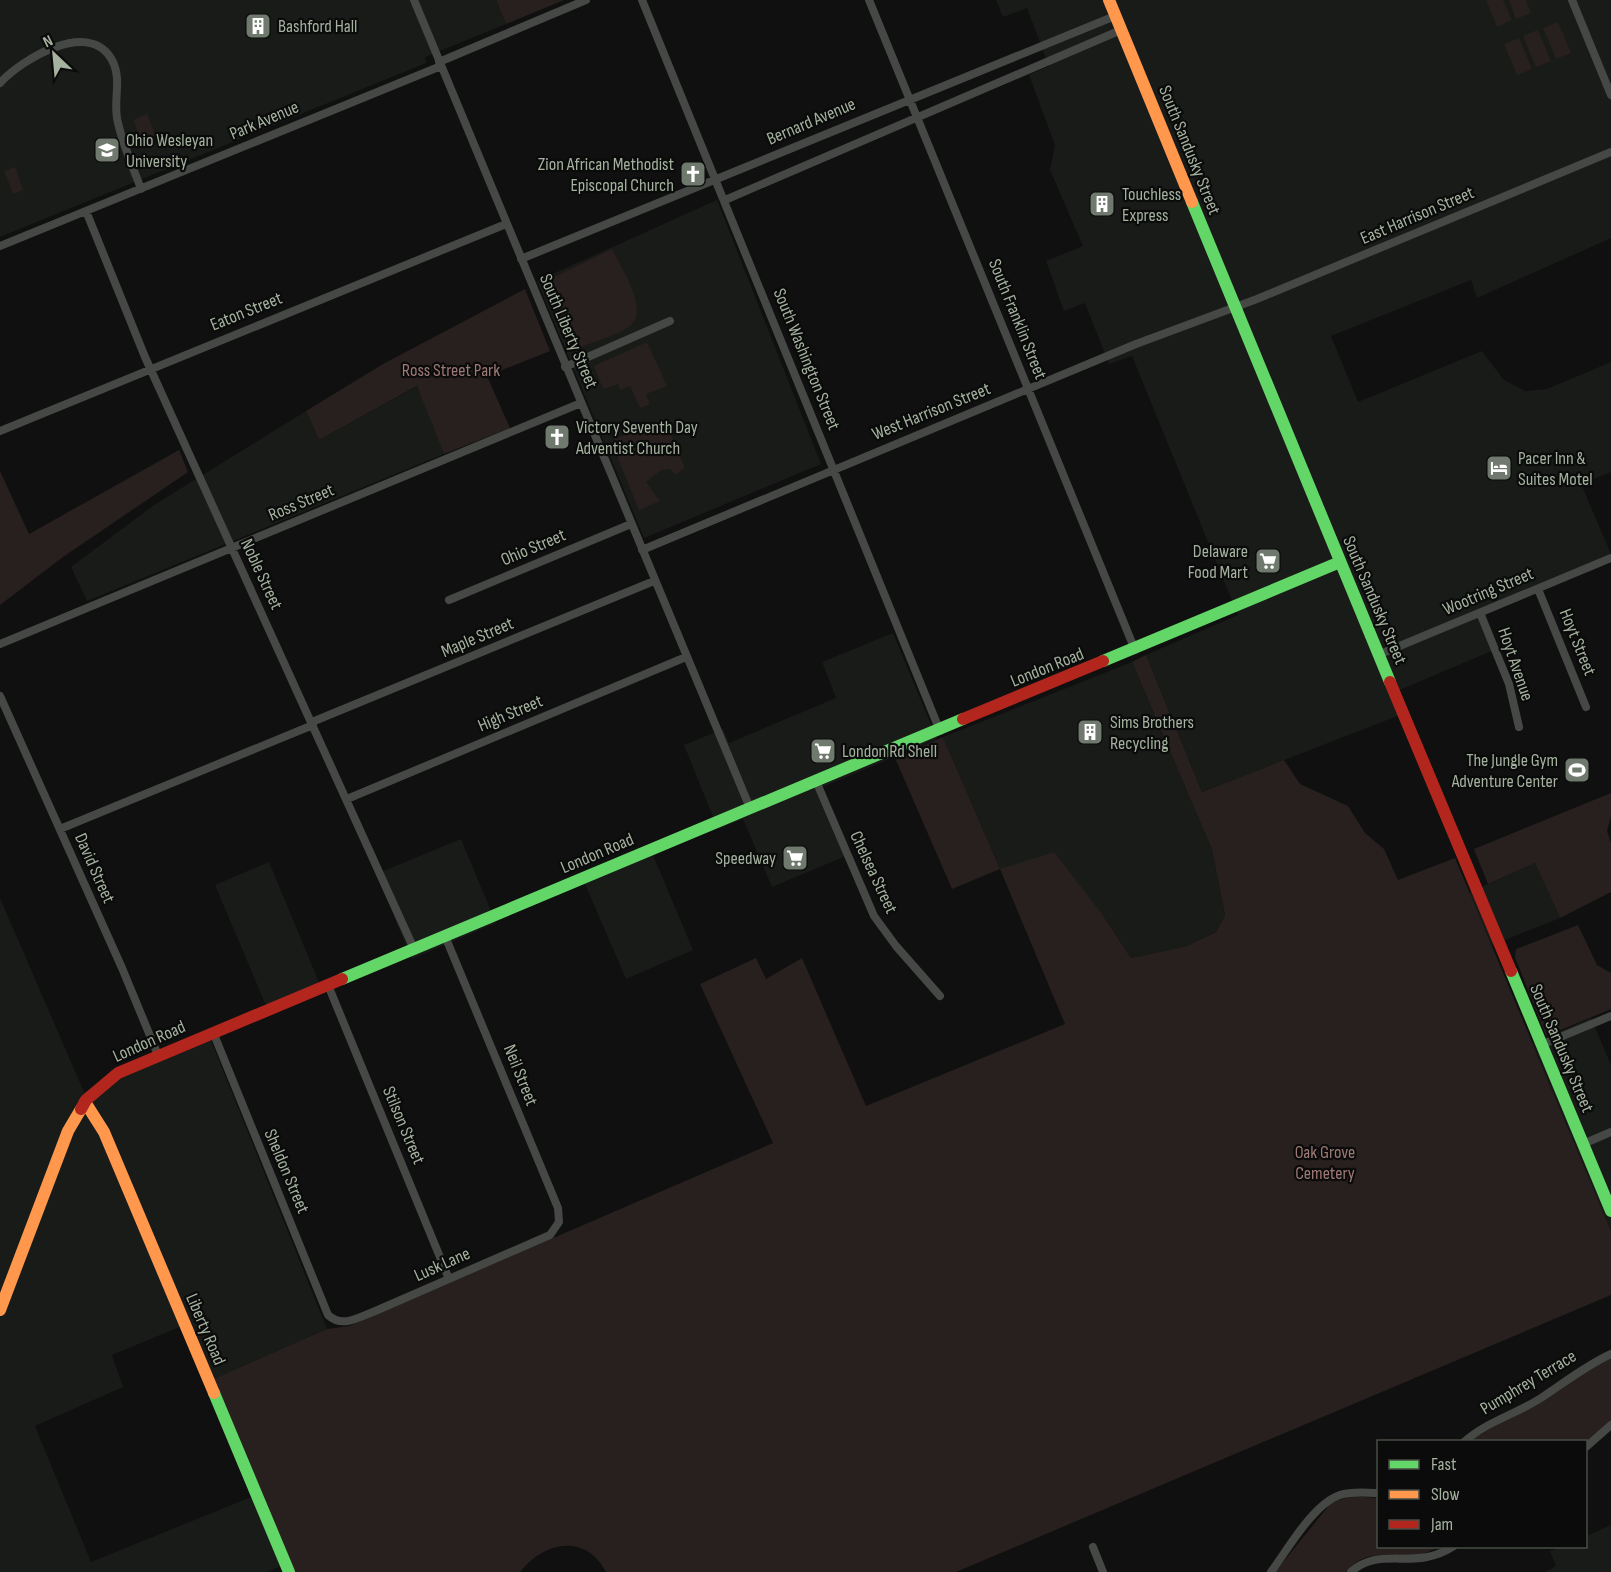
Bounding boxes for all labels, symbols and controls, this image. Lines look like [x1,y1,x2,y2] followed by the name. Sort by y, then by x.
[243,11,273,41] building icon: Bashford Hall
[278,16,357,37] place label: Bashford Hall
[24,24,84,84] north arrow
[40,31,56,52] text: N
[1154,83,1225,218] street label: South Sandusky Street
[764,93,859,150] street label: Bernard Avenue
[226,96,302,144] street label: Park Avenue
[126,130,213,172] place label: Ohio Wesleyan University
[92,135,122,165] school or university icon: Ohio Wesleyan University
[538,154,675,196] place label: Zion African Methodist Episcopal Church
[678,159,708,189] church icon: Zion African Methodist Episcopal Church
[1357,182,1478,249] street label: East Harrison Street
[1122,184,1181,226] place label: Touchless Express
[1087,189,1117,219] building icon: Touchless Express
[984,256,1051,383] street label: South Franklin Street
[535,271,602,392] street label: South Liberty Street
[769,285,845,433] street label: South Washington Street
[207,287,286,335] street label: Eaton Street
[402,360,500,381] park label: Ross Street Park
[869,378,994,445] street label: West Harrison Street
[575,417,698,459] place label: Victory Seventh Day Adventist Church
[542,422,572,452] church icon: Victory Seventh Day Adventist Church
[1518,448,1593,490] place label: Pacer Inn & Suites Motel
[1484,453,1514,483] hotel icon: Pacer Inn & Suites Motel
[265,479,338,526] street label: Ross Street
[498,524,569,570] street label: Ohio Street
[1338,533,1411,668] street label: South Sandusky Street
[236,536,287,613] street label: Noble Street
[1188,541,1249,583] place label: Delaware Food Mart
[1253,546,1283,576] supermarket icon: Delaware Food Mart
[1440,563,1537,620] street label: Wootring Street
[1555,606,1601,679] street label: Hoyt Street
[438,613,517,662] street label: Maple Street
[1493,625,1538,703] street label: Hoyt Avenue
[1007,643,1087,692] street label: London Road
[475,690,546,736] street label: High Street
[1110,712,1194,754] place label: Sims Brothers Recycling
[1075,717,1105,747] building icon: Sims Brothers Recycling
[808,736,838,766] supermarket icon: London Rd Shell
[842,741,937,762] place label: London Rd Shell
[1451,750,1558,792] place label: The Jungle Gym Adventure Center
[1562,755,1592,785] sports icon: The Jungle Gym Adventure Center
[845,828,902,917] street label: Chelsea Street
[558,829,637,878] street label: London Road
[70,830,119,907] street label: David Street
[780,843,810,873] supermarket icon: Speedway
[715,848,776,869] place label: Speedway
[1525,981,1598,1116] street label: South Sandusky Street
[110,1016,189,1067] street label: London Road
[499,1042,542,1109] street label: Neil Street
[378,1083,429,1168] street label: Stilson Street
[259,1126,314,1217] street label: Sheldon Street
[1295,1142,1355,1184] park label: Oak Grove Cemetery
[411,1243,473,1286] street label: Lusk Lane
[181,1290,230,1368] street label: Liberty Road
[1476,1346,1580,1419] street label: Pumphrey Terrace
[1377,1440,1587,1548] legend
[1431,1454,1457,1475] text: Fast
[1431,1484,1460,1505] text: Slow
[1430,1514,1453,1535] text: Jam

